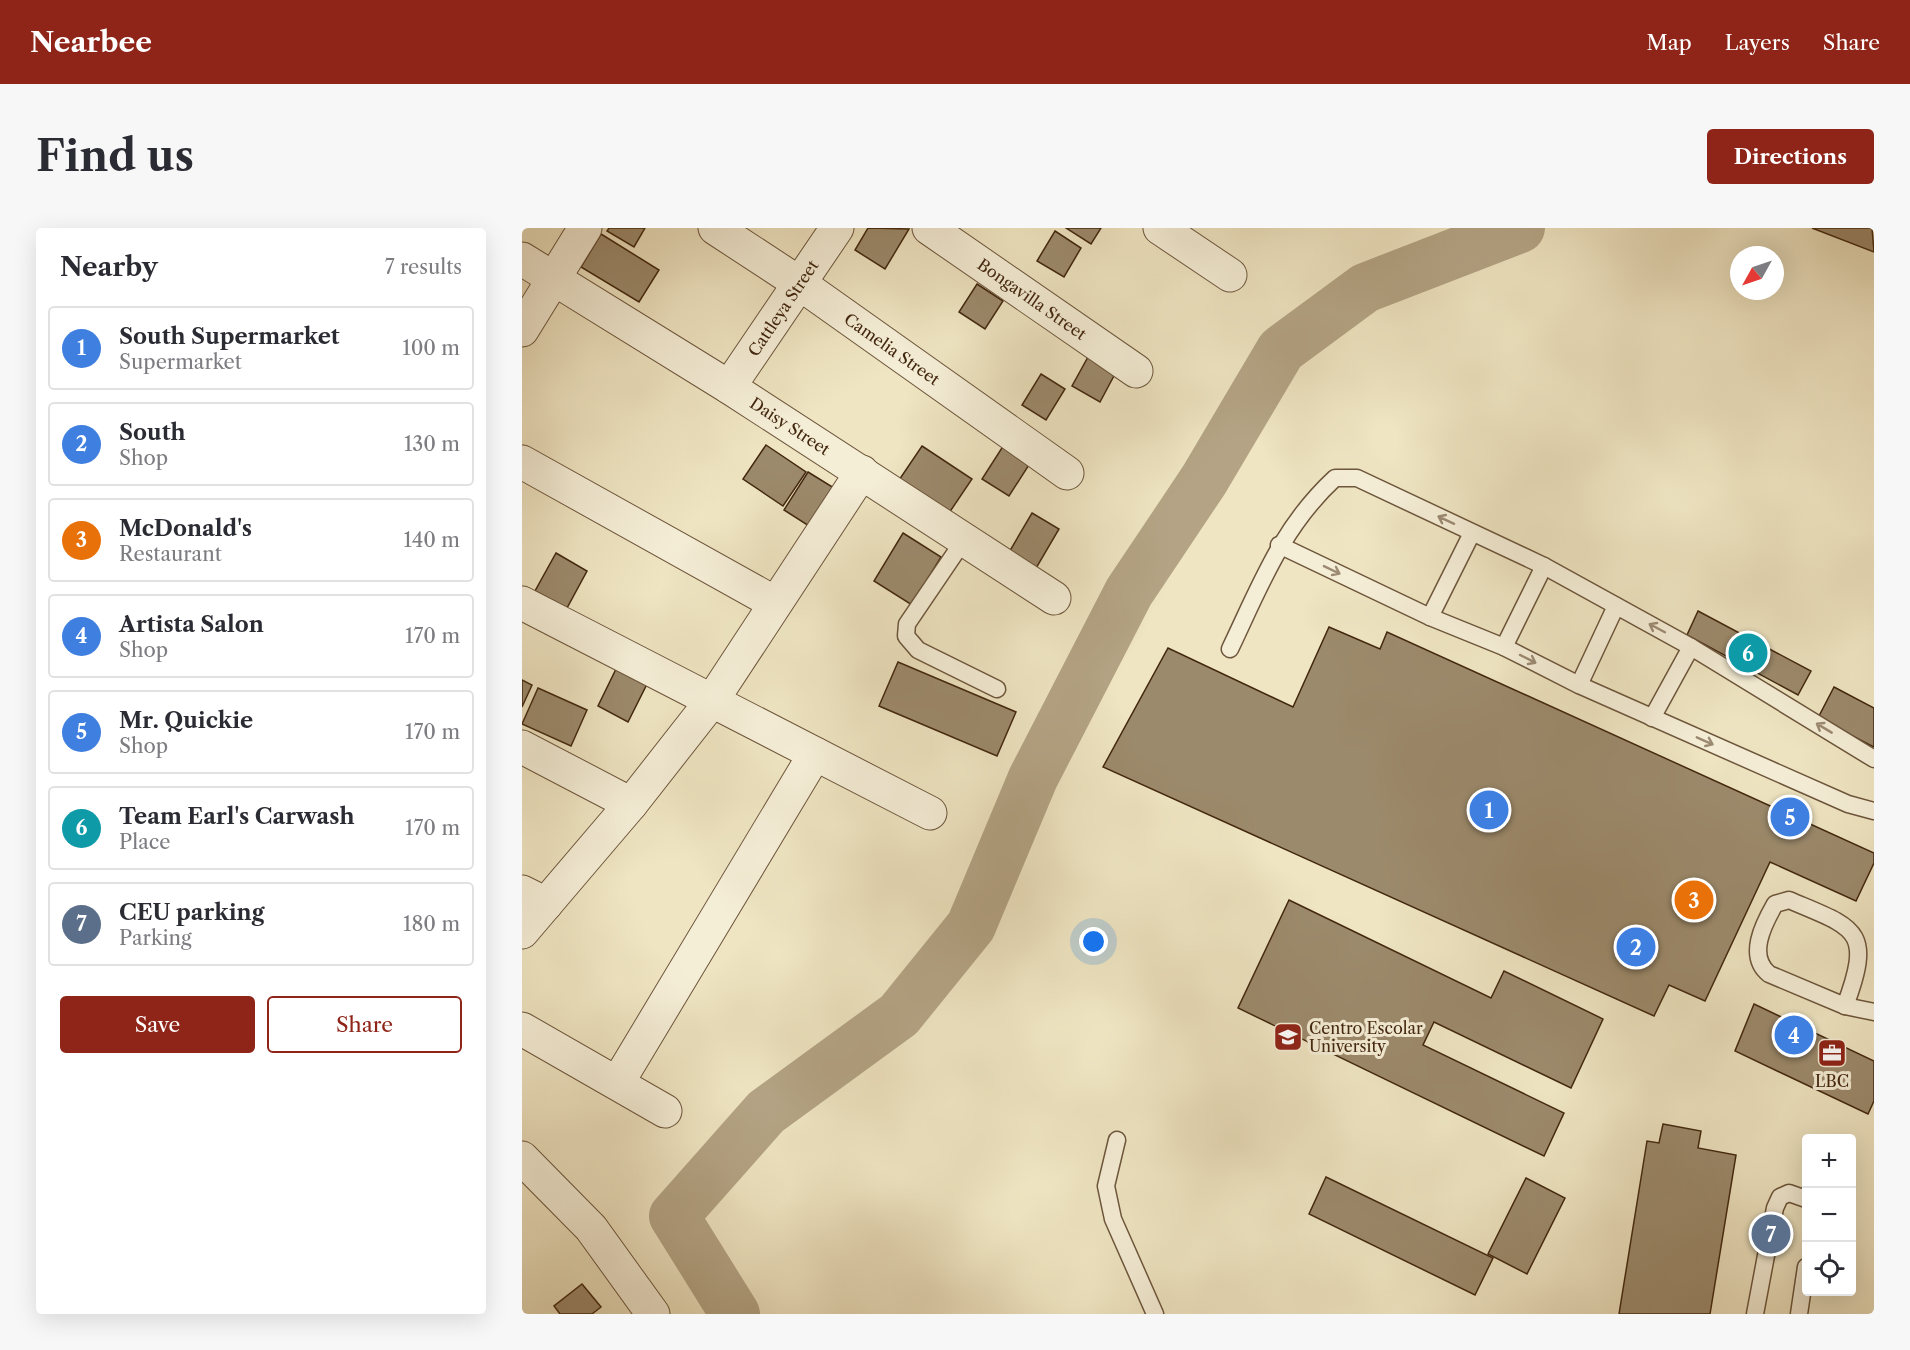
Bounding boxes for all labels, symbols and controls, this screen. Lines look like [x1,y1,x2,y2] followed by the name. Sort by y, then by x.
[30,25,152,59] text: Nearbee
[1647,30,1692,55] text: Map
[1725,30,1790,55] text: Layers
[1823,30,1880,55] text: Share
[1707,129,1874,184] button: Directions
[36,130,194,182] text: Find us
[1730,246,1784,300] north arrow
[60,251,158,283] text: Nearby
[974,254,1091,344] street label: Bongavilla Street
[385,255,462,279] text: 7 results
[743,256,823,360] street label: Cattleya Street
[840,309,944,390] street label: Camelia Street
[119,323,340,350] text: South Supermarket
[77,336,86,360] text: 1
[402,336,460,360] text: 100 m
[119,350,242,374] text: Supermarket
[746,393,834,459] street label: Daisy Street
[119,419,186,446] text: South
[76,432,87,456] text: 2
[404,432,460,456] text: 130 m
[119,446,168,470] text: Shop
[1438,514,1456,526] one-way arrow
[119,515,252,542] text: McDonald's
[76,528,87,552] text: 3
[403,528,460,552] text: 140 m
[119,542,222,566] text: Restaurant
[1322,565,1340,577] one-way arrow
[119,611,264,638] text: Artista Salon
[1649,622,1666,634] one-way arrow
[76,624,87,648] text: 4
[405,624,460,648] text: 170 m
[1728,630,1768,676] pin: 6
[119,638,168,662] text: Shop
[1519,654,1537,666] one-way arrow
[119,707,253,734] text: Mr. Quickie
[76,720,87,744] text: 5
[405,720,460,744] text: 170 m
[1816,722,1833,734] one-way arrow
[119,734,168,758] text: Shop
[1696,736,1714,748] one-way arrow
[1470,788,1508,832] pin: 1
[1770,794,1810,840] pin: 5
[119,803,355,830] text: Team Earl's Carwash
[76,816,87,840] text: 6
[405,816,460,840] text: 170 m
[119,830,170,854] text: Place
[1674,878,1714,922] pin: 3
[119,899,264,926] text: CEU parking
[76,912,87,936] text: 7
[403,912,460,936] text: 180 m
[1616,924,1656,970] pin: 2
[119,926,192,950] text: Parking
[1079,927,1108,956] your location
[60,996,255,1053] button: Save
[267,996,462,1053] button: Share
[1774,1012,1814,1058] pin: 4
[1309,1018,1423,1056] place label: Centro Escolar University
[1272,1021,1304,1053] school or university icon: Centro Escolar University
[1816,1037,1848,1069] office icon: LBC
[1815,1071,1849,1091] place label: LBC
[1802,1134,1856,1296] map controls
[1802,1134,1856,1188] button: +
[1802,1188,1856,1242] button: −
[1752,1212,1790,1256] pin: 7
[1802,1242,1856,1296] button: locate

